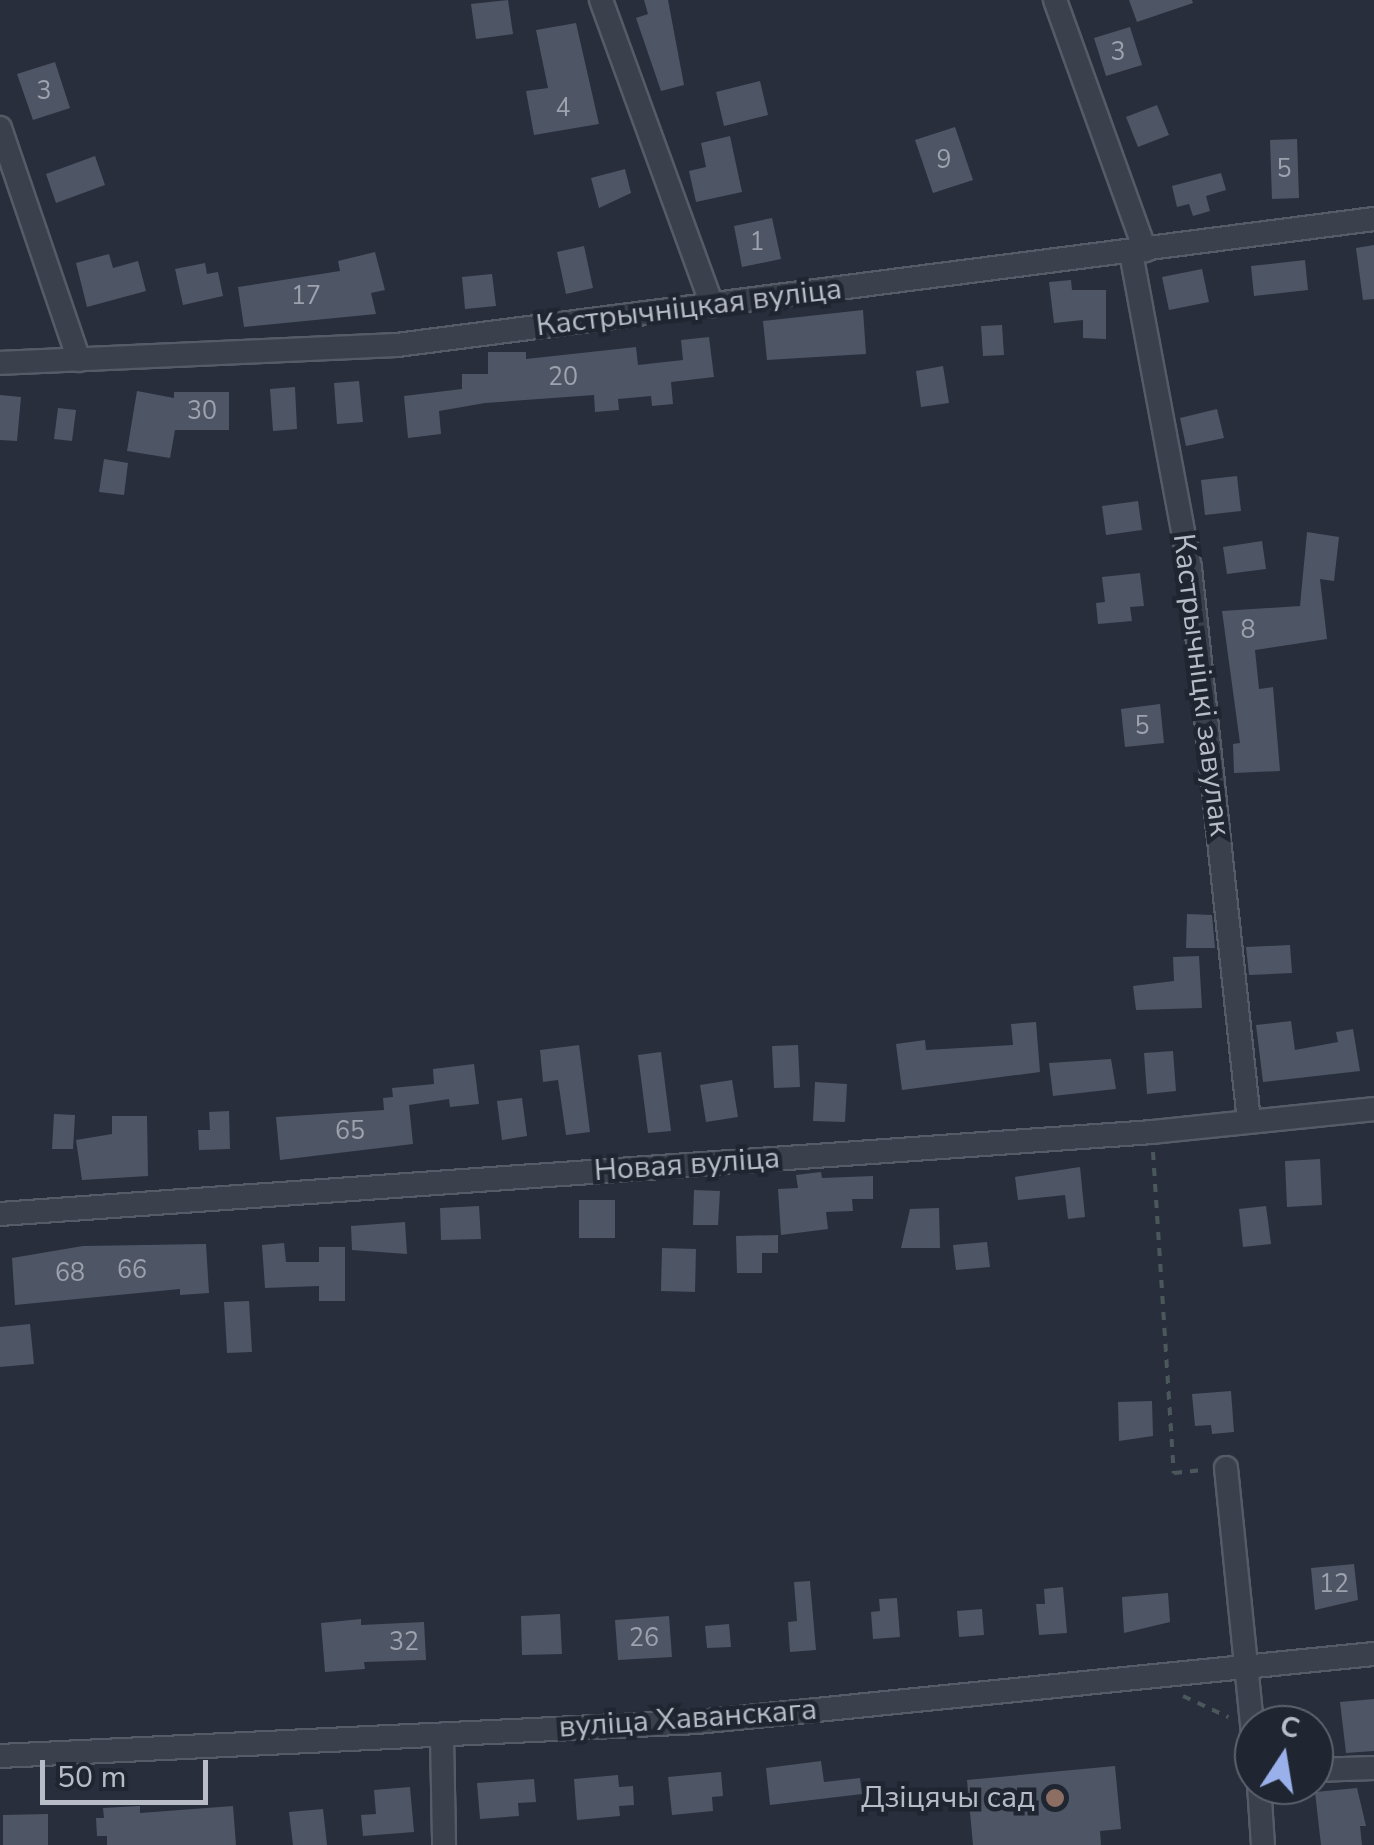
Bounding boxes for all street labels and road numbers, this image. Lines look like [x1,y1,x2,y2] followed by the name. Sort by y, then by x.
[534,271,844,345] street label: Кастрычніцкая вуліца
[1165,532,1237,838] street label: Кастрычніцкі завулак
[593,1141,781,1189] street label: Новая вуліца
[558,1692,818,1746] street label: вуліца Хаванскага

